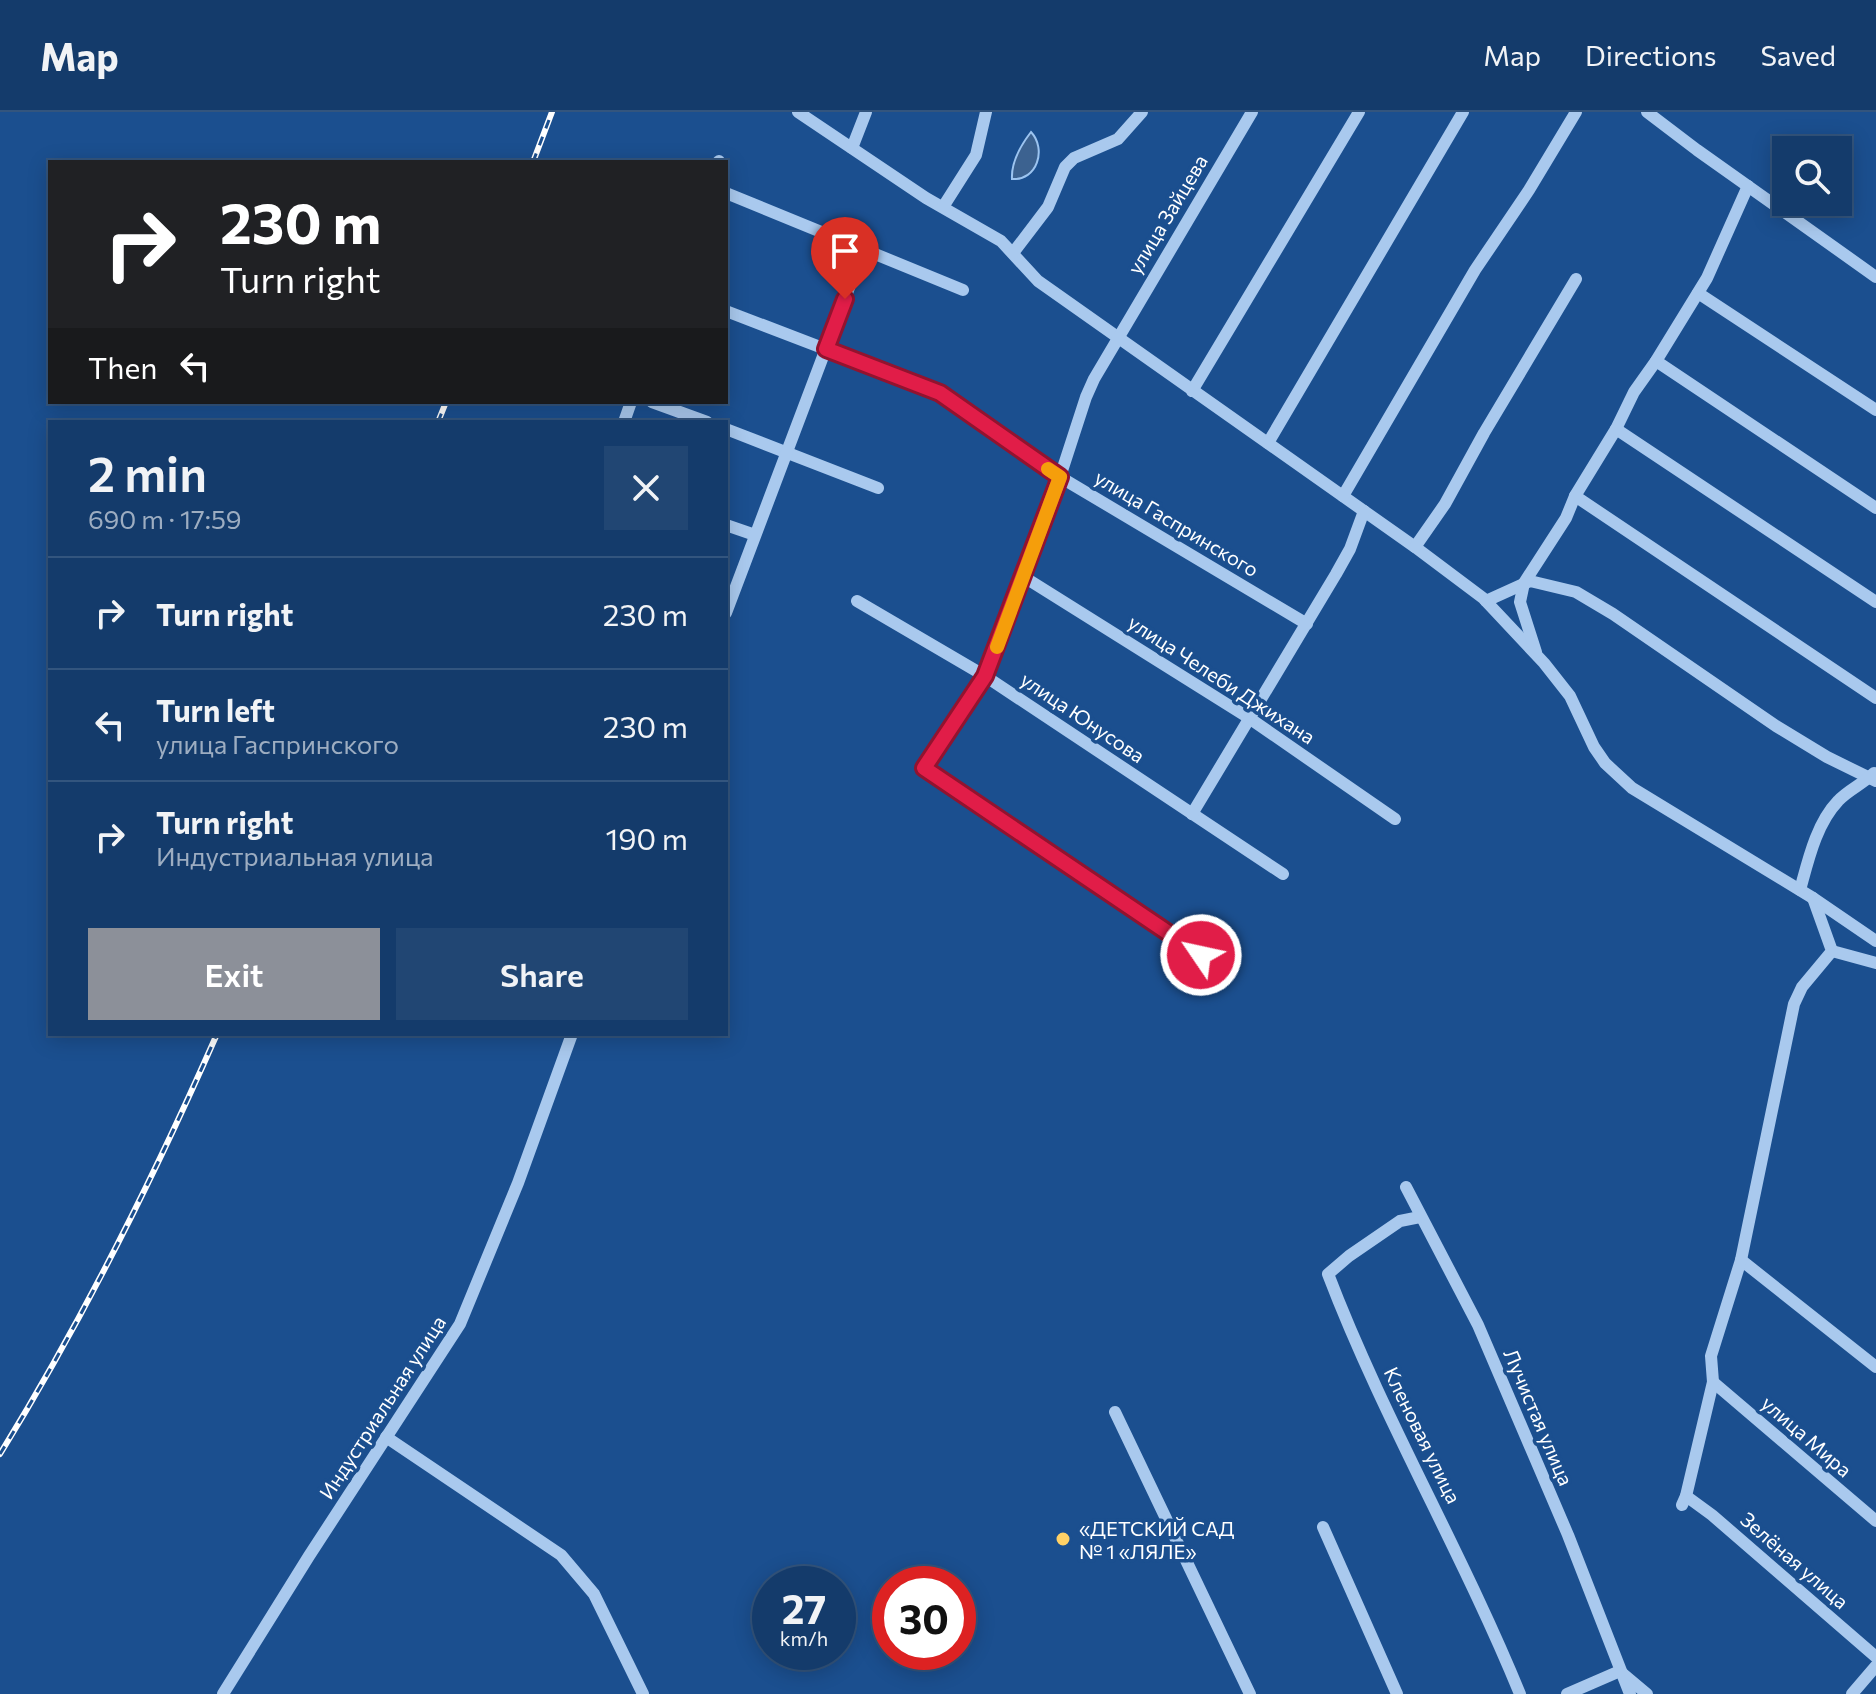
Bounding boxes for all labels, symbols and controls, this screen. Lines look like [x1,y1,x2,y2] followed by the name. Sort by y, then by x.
[40,32,119,79] text: Map
[1483,38,1541,72] text: Map
[1585,38,1716,72] text: Directions
[1760,38,1836,72] text: Saved
[1772,136,1852,216] map controls
[1772,136,1852,216] button: search
[1122,150,1212,278] street label: улица Зайцева
[220,187,381,256] text: 230 m
[88,192,192,296] icon: right
[811,217,879,299] pin
[823,229,867,273] icon: arrive
[220,256,381,300] text: Turn right
[173,344,217,388] icon: left
[88,348,157,385] text: Then
[88,443,207,502] text: 2 min
[604,446,688,530] button: close
[1091,465,1263,581] street label: улица Гаспринского
[88,503,242,534] text: 690 m · 17:59
[88,591,132,635] icon: right
[156,595,293,632] text: Turn right
[603,595,688,632] text: 230 m
[1124,610,1320,748] street label: улица Челеби Джихана
[1016,667,1150,767] street label: улица Юнусова
[156,691,275,728] text: Turn left
[88,703,132,747] icon: left
[603,707,688,744] text: 230 m
[156,728,399,759] text: улица Гаспринского
[156,803,293,840] text: Turn right
[88,815,132,859] icon: right
[605,819,688,856] text: 190 m
[156,840,434,871] text: Индустриальная улица
[1159,913,1243,997] position arrow
[88,928,380,1020] button: Exit
[396,928,688,1020] button: Share
[314,1311,450,1503] street label: Индустриальная улица
[1499,1345,1579,1489] street label: Лучистая улица
[1380,1363,1466,1507] street label: Кленовая улица
[1757,1390,1857,1482] street label: улица Мира
[1736,1507,1854,1613] street label: Зелёная улица
[1079,1516,1235,1563] place label: «ДЕТСКИЙ САД № 1 «ЛЯЛЕ»
[1054,1530,1072,1548] marker: «ДЕТСКИЙ САД № 1 «ЛЯЛЕ»
[872,1566,976,1670] speed limit sign: 30
[782,1583,826,1632] text: 27
[780,1626,828,1650] text: km/h

